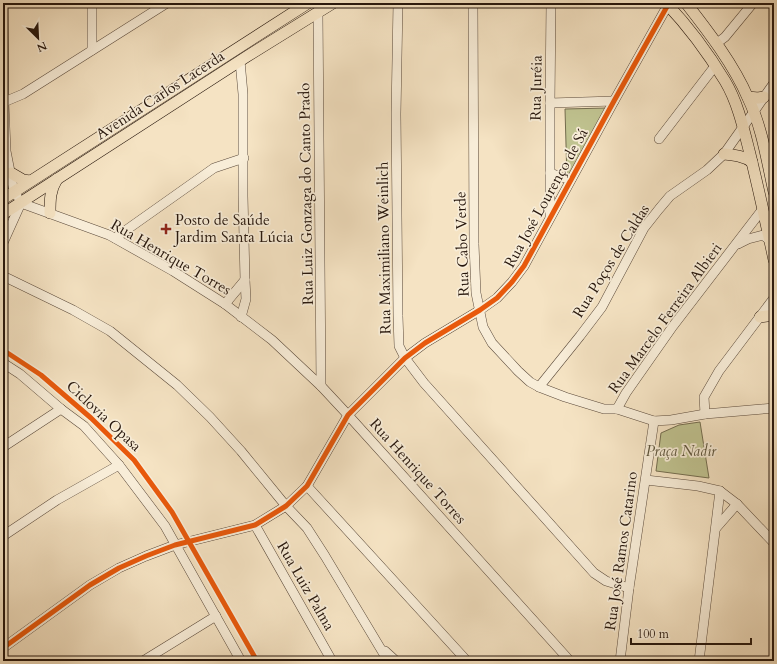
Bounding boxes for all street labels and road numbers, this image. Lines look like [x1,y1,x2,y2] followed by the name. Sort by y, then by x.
[92,46,229,144] street label: Avenida Carlos Lacerda
[525,55,547,121] street label: Rua Juréia
[294,83,318,305] street label: Rua Luiz Gonzaga do Canto Prado
[499,124,593,271] street label: Rua José Lourenço de Sá
[372,161,396,335] street label: Rua Maximiliano Weinlich
[450,191,474,297] street label: Rua Cabo Verde
[568,200,654,322] street label: Rua Poços de Caldas
[107,214,235,300] street label: Rua Henrique Torres
[604,239,726,397] street label: Rua Marcelo Ferreira Albieri
[62,376,146,456] street label: Ciclovia Opasa
[365,414,471,528] street label: Rua Henrique Torres
[600,470,642,632] street label: Rua José Ramos Catarino
[272,538,340,635] street label: Rua Luiz Palma

